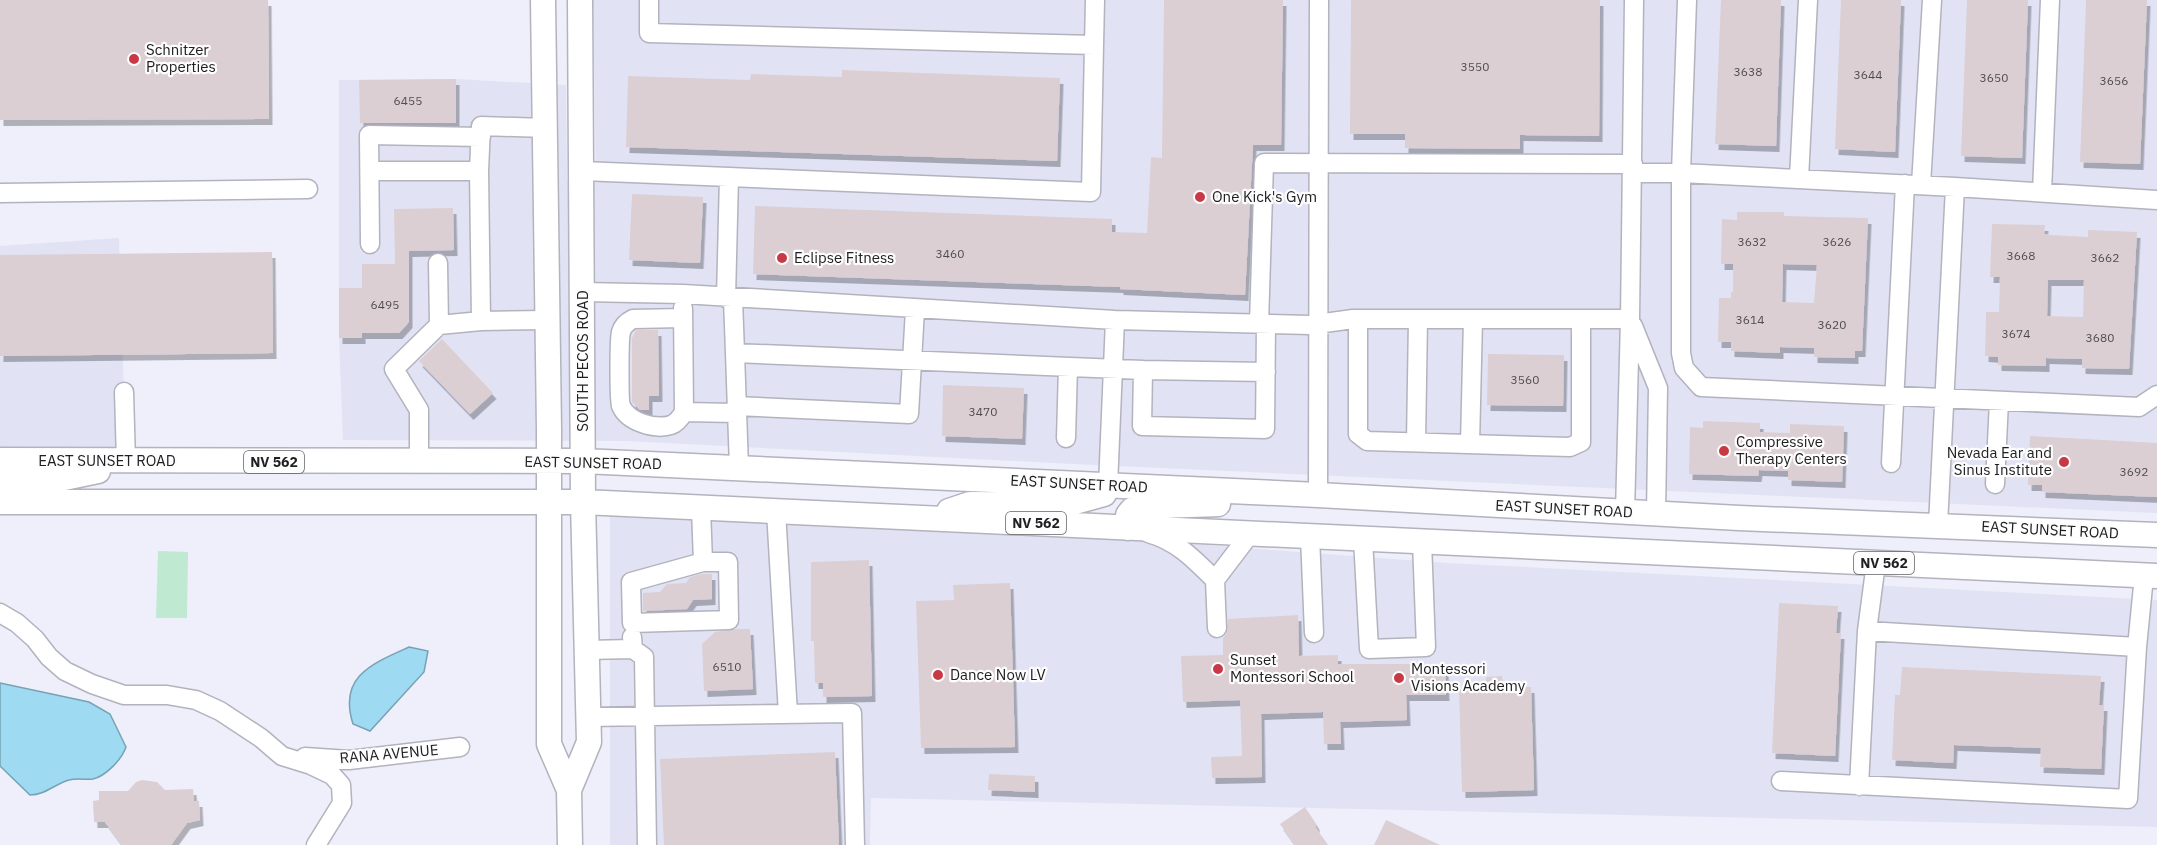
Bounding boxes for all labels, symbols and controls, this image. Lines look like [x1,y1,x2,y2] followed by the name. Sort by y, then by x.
[146,40,216,76] place label: Schnitzer Properties
[127,52,141,66] marker: Schnitzer Properties
[1461,59,1489,74] house number: 3550
[1734,64,1762,79] house number: 3638
[1854,67,1882,82] house number: 3644
[1980,70,2008,85] house number: 3650
[2100,73,2128,88] house number: 3656
[394,93,422,108] house number: 6455
[1212,187,1317,206] place label: One Kick's Gym
[1193,190,1207,204] marker: One Kick's Gym
[1738,234,1766,249] house number: 3632
[1823,234,1851,249] house number: 3626
[936,246,964,261] house number: 3460
[794,248,894,267] place label: Eclipse Fitness
[2007,248,2035,263] house number: 3668
[2091,250,2119,265] house number: 3662
[775,251,789,265] marker: Eclipse Fitness
[573,290,592,432] street label: SOUTH PECOS ROAD
[371,297,399,312] house number: 6495
[1736,312,1764,327] house number: 3614
[1818,317,1846,332] house number: 3620
[2002,326,2030,341] house number: 3674
[2086,330,2114,345] house number: 3680
[1511,372,1539,387] house number: 3560
[969,404,997,419] house number: 3470
[1736,432,1847,468] place label: Compressive Therapy Centers
[1947,443,2052,479] place label: Nevada Ear and Sinus Institute
[1717,444,1731,458] marker: Compressive Therapy Centers
[38,451,176,470] street label: EAST SUNSET ROAD
[244,451,304,473] road number: NV 562
[524,452,662,473] street label: EAST SUNSET ROAD
[2057,455,2071,469] marker: Nevada Ear and Sinus Institute
[2120,464,2148,479] house number: 3692
[1010,470,1148,497] street label: EAST SUNSET ROAD
[1495,495,1633,522] street label: EAST SUNSET ROAD
[1006,512,1066,534] road number: NV 562
[1981,516,2119,543] street label: EAST SUNSET ROAD
[1854,552,1914,574] road number: NV 562
[1230,650,1354,686] place label: Sunset Montessori School
[713,659,741,674] house number: 6510
[1411,659,1526,695] place label: Montessori Visions Academy
[1211,662,1225,676] marker: Sunset Montessori School
[950,665,1046,684] place label: Dance Now LV
[931,668,945,682] marker: Dance Now LV
[1392,671,1406,685] marker: Montessori Visions Academy
[339,740,439,767] street label: RANA AVENUE

